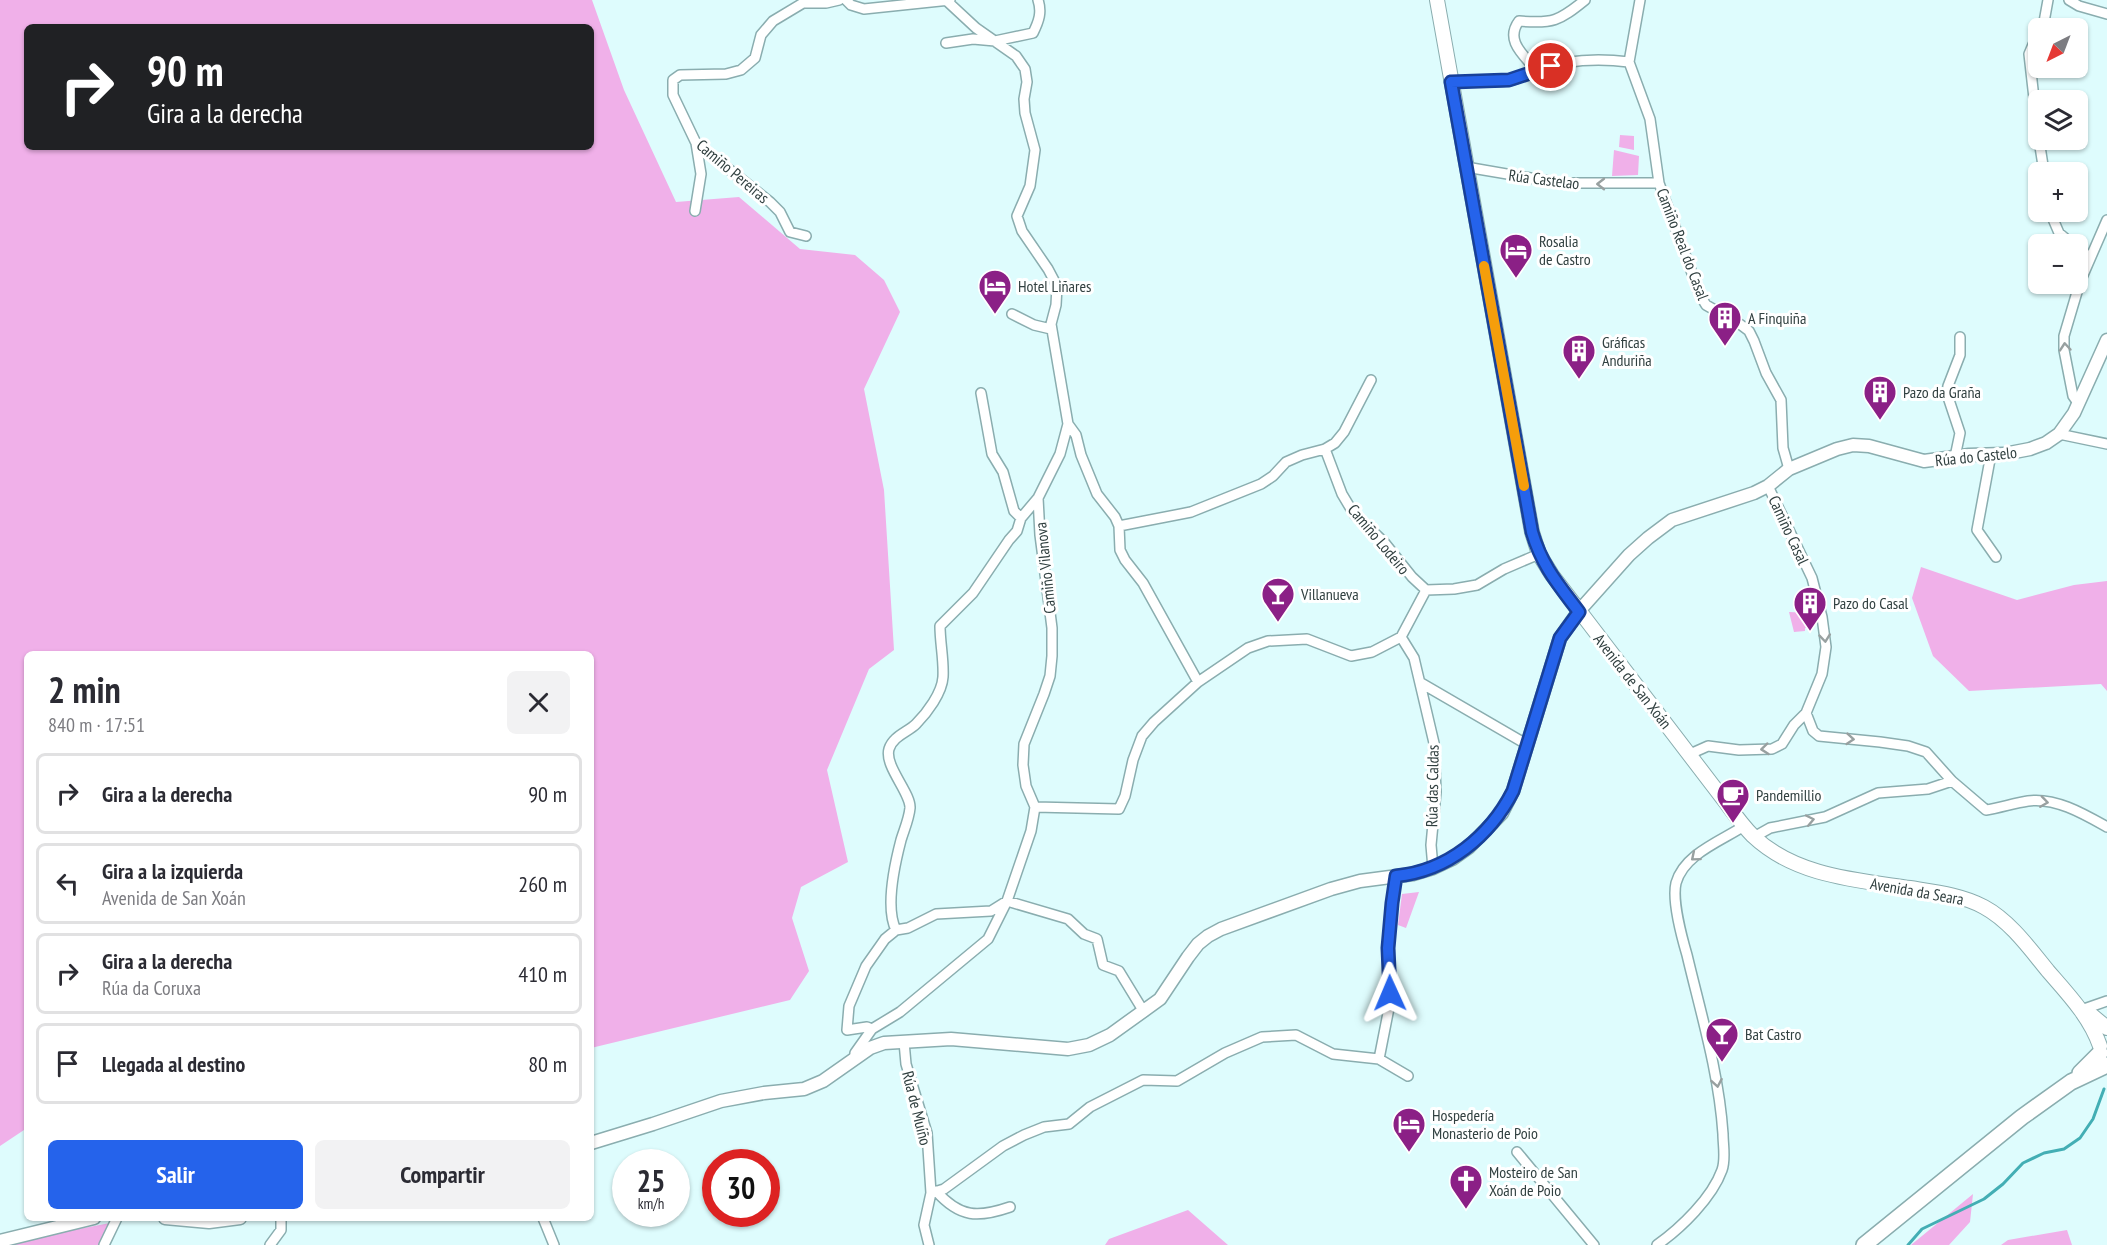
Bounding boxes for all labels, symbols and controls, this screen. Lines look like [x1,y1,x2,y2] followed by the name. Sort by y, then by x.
[2028,18,2088,78] north arrow
[2028,18,2088,294] map controls
[1525,40,1576,91] pin
[147,43,224,98] text: 90 m
[48,48,126,126] icon: right
[1534,49,1567,82] icon: arrive
[2028,90,2088,150] button: layers
[147,96,303,130] text: Gira a la derecha
[693,135,773,207] street label: Camiño Pereiras
[2028,162,2088,222] button: +
[1507,165,1581,193] street label: Rúa Castelao
[1596,178,1605,190] one-way arrow
[1652,185,1714,303] street label: Camiño Real do Casal
[1539,231,1591,269] place label: Rosalia de Castro
[1498,232,1534,279] hotel icon: Rosalia de Castro
[2028,234,2088,294] button: −
[977,268,1013,315] hotel icon: Hotel Liñares
[1018,276,1091,296] place label: Hotel Liñares
[1707,300,1743,347] building icon: A Finquiña
[1748,308,1806,328] place label: A Finquiña
[1602,332,1652,370] place label: Gráficas Anduriña
[1561,333,1597,380] building icon: Gráficas Anduriña
[2059,343,2072,352] one-way arrow
[1862,374,1898,421] building icon: Pazo da Graña
[1903,382,1981,402] place label: Pazo da Graña
[1934,442,2018,470] street label: Rúa do Castelo
[1764,492,1814,568] street label: Camiño Casal
[1344,500,1414,578] street label: Camiño Lodeiro
[1030,521,1060,615] street label: Camiño Vilanova
[1260,576,1296,623] bar icon: Villanueva
[1300,584,1359,604] place label: Villanueva
[1792,585,1828,632] building icon: Pazo do Casal
[1833,593,1909,613] place label: Pazo do Casal
[1590,630,1676,732] street label: Avenida de San Xoán
[1818,634,1831,643] one-way arrow
[48,666,121,713] text: 2 min
[507,671,570,734] button: close
[48,712,145,738] text: 840 m · 17:51
[1846,732,1855,745] one-way arrow
[1760,742,1769,755] one-way arrow
[1421,745,1443,827] street label: Rúa das Caldas
[51,777,84,810] icon: right
[1715,777,1751,824] cafe icon: Pandemillio
[102,780,232,808] text: Gira a la derecha
[528,780,567,808] text: 90 m
[1756,785,1822,805] place label: Pandemillio
[2039,796,2048,808] one-way arrow
[1804,815,1814,828] one-way arrow
[1691,850,1702,861] one-way arrow
[102,857,243,885] text: Gira a la izquierda
[51,867,84,900] icon: left
[518,870,567,898] text: 260 m
[1869,873,1965,909] street label: Avenida da Seara
[102,885,246,911] text: Avenida de San Xoán
[102,947,232,975] text: Gira a la derecha
[51,957,84,990] icon: right
[518,960,567,988] text: 410 m
[1358,961,1422,1025] position arrow
[102,975,201,1001] text: Rúa da Coruxa
[1704,1016,1740,1063] bar icon: Bat Castro
[1745,1024,1801,1044] place label: Bat Castro
[51,1047,84,1080] icon: arrive
[102,1050,245,1078] text: Llegada al destino
[528,1050,567,1078] text: 80 m
[898,1069,936,1147] street label: Rúa de Muíño
[1710,1078,1723,1088] one-way arrow
[1432,1105,1538,1143] place label: Hospedería Monasterio de Poio
[1391,1106,1427,1153] hotel icon: Hospedería Monasterio de Poio
[48,1140,303,1209] button: Salir
[315,1140,570,1209] button: Compartir
[702,1149,780,1227] speed limit sign: 30
[637,1161,665,1200] text: 25
[1489,1162,1578,1200] place label: Mosteiro de San Xoán de Poio
[1448,1163,1484,1210] church icon: Mosteiro de San Xoán de Poio
[638,1194,664,1213] text: km/h

